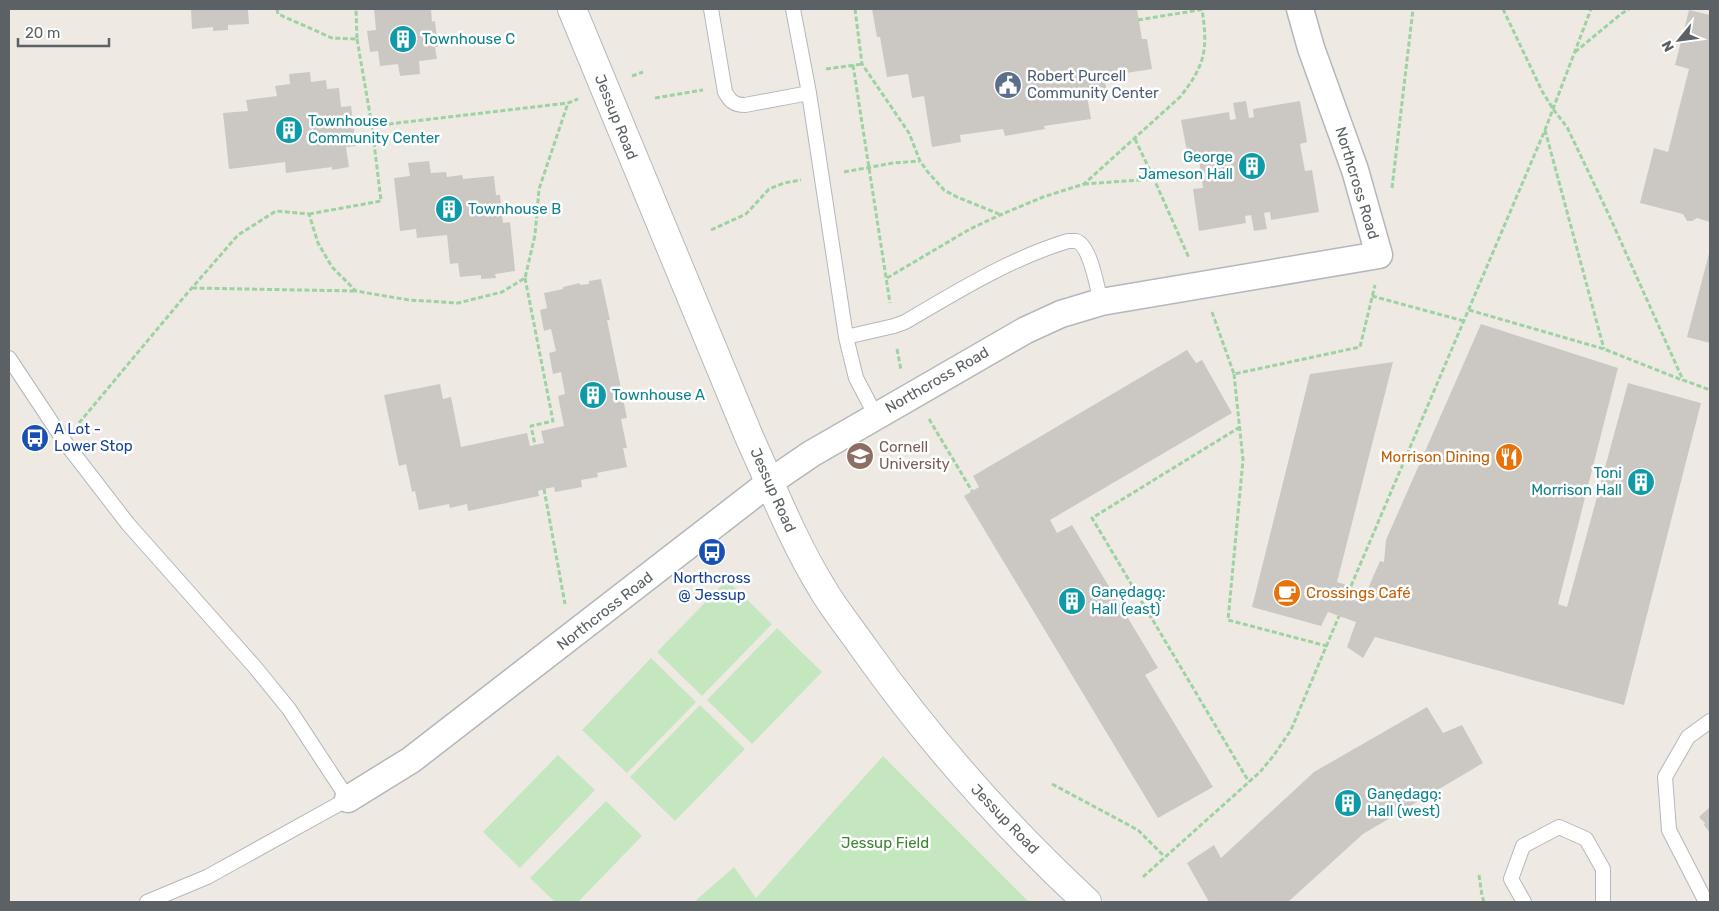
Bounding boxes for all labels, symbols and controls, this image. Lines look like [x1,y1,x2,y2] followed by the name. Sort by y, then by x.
[18,15,109,47] scale bar
[1654,15,1704,65] north arrow
[25,24,60,42] text: 20 m
[388,24,418,54] building icon: Townhouse C
[422,30,515,48] place label: Townhouse C
[1658,38,1678,55] text: N
[1027,67,1159,102] place label: Robert Purcell Community Center
[993,70,1023,100] public building icon: Robert Purcell Community Center
[591,72,641,162] street label: Jessup Road
[308,112,440,147] place label: Townhouse Community Center
[274,115,304,145] building icon: Townhouse Community Center
[1331,125,1383,241] street label: Northcross Road
[1138,148,1233,183] place label: George Jameson Hall
[1237,151,1267,181] building icon: George Jameson Hall
[434,194,464,224] building icon: Townhouse B
[468,200,561,218] place label: Townhouse B
[882,343,992,417] street label: Northcross Road
[578,380,608,410] building icon: Townhouse A
[612,386,705,404] place label: Townhouse A
[54,420,133,455] place label: A Lot - Lower Stop
[20,423,50,453] bus stop icon: A Lot - Lower Stop
[879,438,950,473] place label: Cornell University
[845,441,875,471] school or university icon: Cornell University
[1494,442,1524,472] restaurant icon: Morrison Dining
[746,445,800,535] street label: Jessup Road
[1381,448,1490,466] place label: Morrison Dining
[1531,464,1622,499] place label: Toni Morrison Hall
[1626,467,1656,497] building icon: Toni Morrison Hall
[697,537,727,567] bus stop icon: Northcross @ Jessup
[553,568,657,654] street label: Northcross Road
[673,569,751,604] place label: Northcross @ Jessup
[1272,578,1302,608] cafe icon: Crossings Café
[1091,583,1166,618] place label: Ganędagǫ: Hall (east)
[1306,584,1411,602] place label: Crossings Café
[1057,586,1087,616] building icon: Ganędagǫ: Hall (east)
[967,780,1043,858] street label: Jessup Road
[1367,785,1442,820] place label: Ganędagǫ: Hall (west)
[1333,788,1363,818] building icon: Ganędagǫ: Hall (west)
[841,834,929,852] park label: Jessup Field

